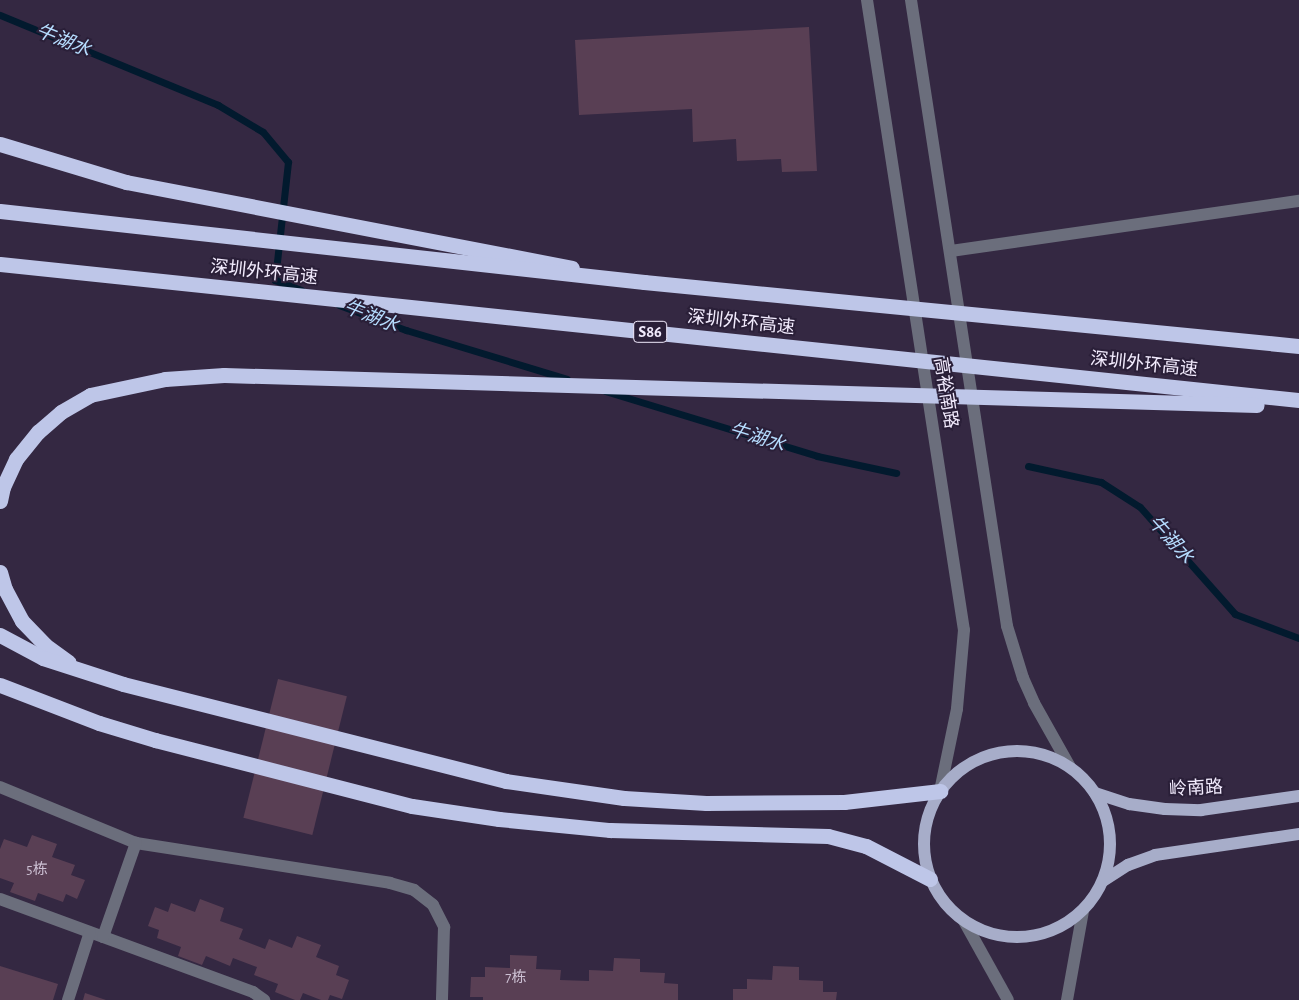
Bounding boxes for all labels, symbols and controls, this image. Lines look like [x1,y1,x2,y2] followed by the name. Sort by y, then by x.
[32,20,94,62] water label: 牛湖水
[209,257,319,289] street label: 深圳外环高速
[340,296,402,338] water label: 牛湖水
[686,307,796,339] street label: 深圳外环高速
[632,318,668,346] road number: S86
[1089,349,1199,381] street label: 深圳外环高速
[929,356,961,430] street label: 高裕南路
[726,419,788,457] water label: 牛湖水
[1142,511,1198,569] water label: 牛湖水
[1168,777,1224,801] street label: 岭南路
[26,861,48,879] house number: 5栋
[505,969,527,987] house number: 7栋

